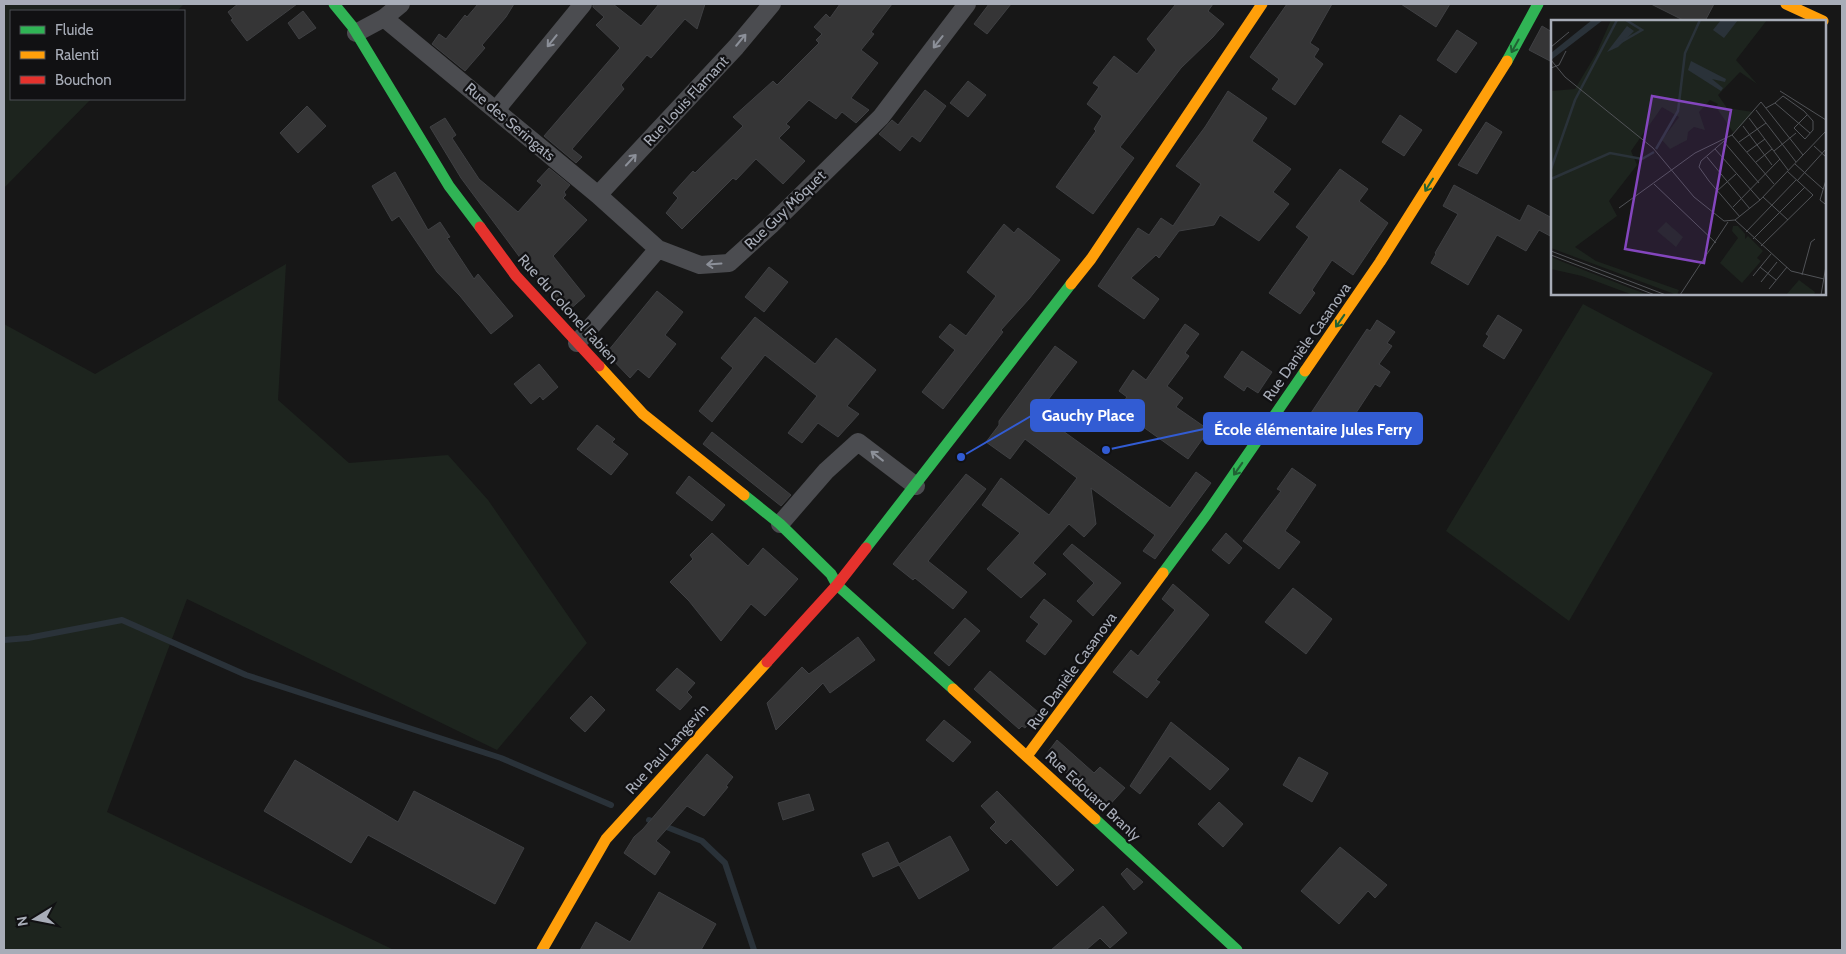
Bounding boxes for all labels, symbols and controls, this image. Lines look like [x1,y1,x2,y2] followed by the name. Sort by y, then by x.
[10,10,185,100] legend
[1551,20,1826,295] inset map
[55,21,94,39] text: Fluide
[736,34,747,47] one-way arrow
[546,35,557,48] one-way arrow
[932,35,943,48] one-way arrow
[1510,39,1520,54] one-way arrow
[55,46,99,64] text: Ralenti
[640,52,732,150] street label: Rue Louis Flamant
[55,71,112,89] text: Bouchon
[461,79,559,165] street label: Rue des Seringats
[625,153,637,166] one-way arrow
[741,167,829,253] street label: Rue Guy Môquet
[1424,177,1434,191] one-way arrow
[514,251,622,367] street label: Rue du Colonel Fabien
[706,260,722,269] one-way arrow
[1259,279,1355,405] street label: Rue Danièle Casanova
[1335,313,1345,327] one-way arrow
[1031,400,1144,431] callout: Gauchy Place
[1042,406,1134,425] text: Gauchy Place
[1204,413,1422,444] callout: École élémentaire Jules Ferry
[1214,420,1412,439] text: École élémentaire Jules Ferry
[871,451,884,462] one-way arrow
[1233,461,1243,475] one-way arrow
[1023,608,1121,733] street label: Rue Danièle Casanova
[622,700,712,798] street label: Rue Paul Langevin
[1042,747,1145,845] street label: Rue Edouard Branly
[10,894,60,944] north arrow
[12,915,32,928] text: N

